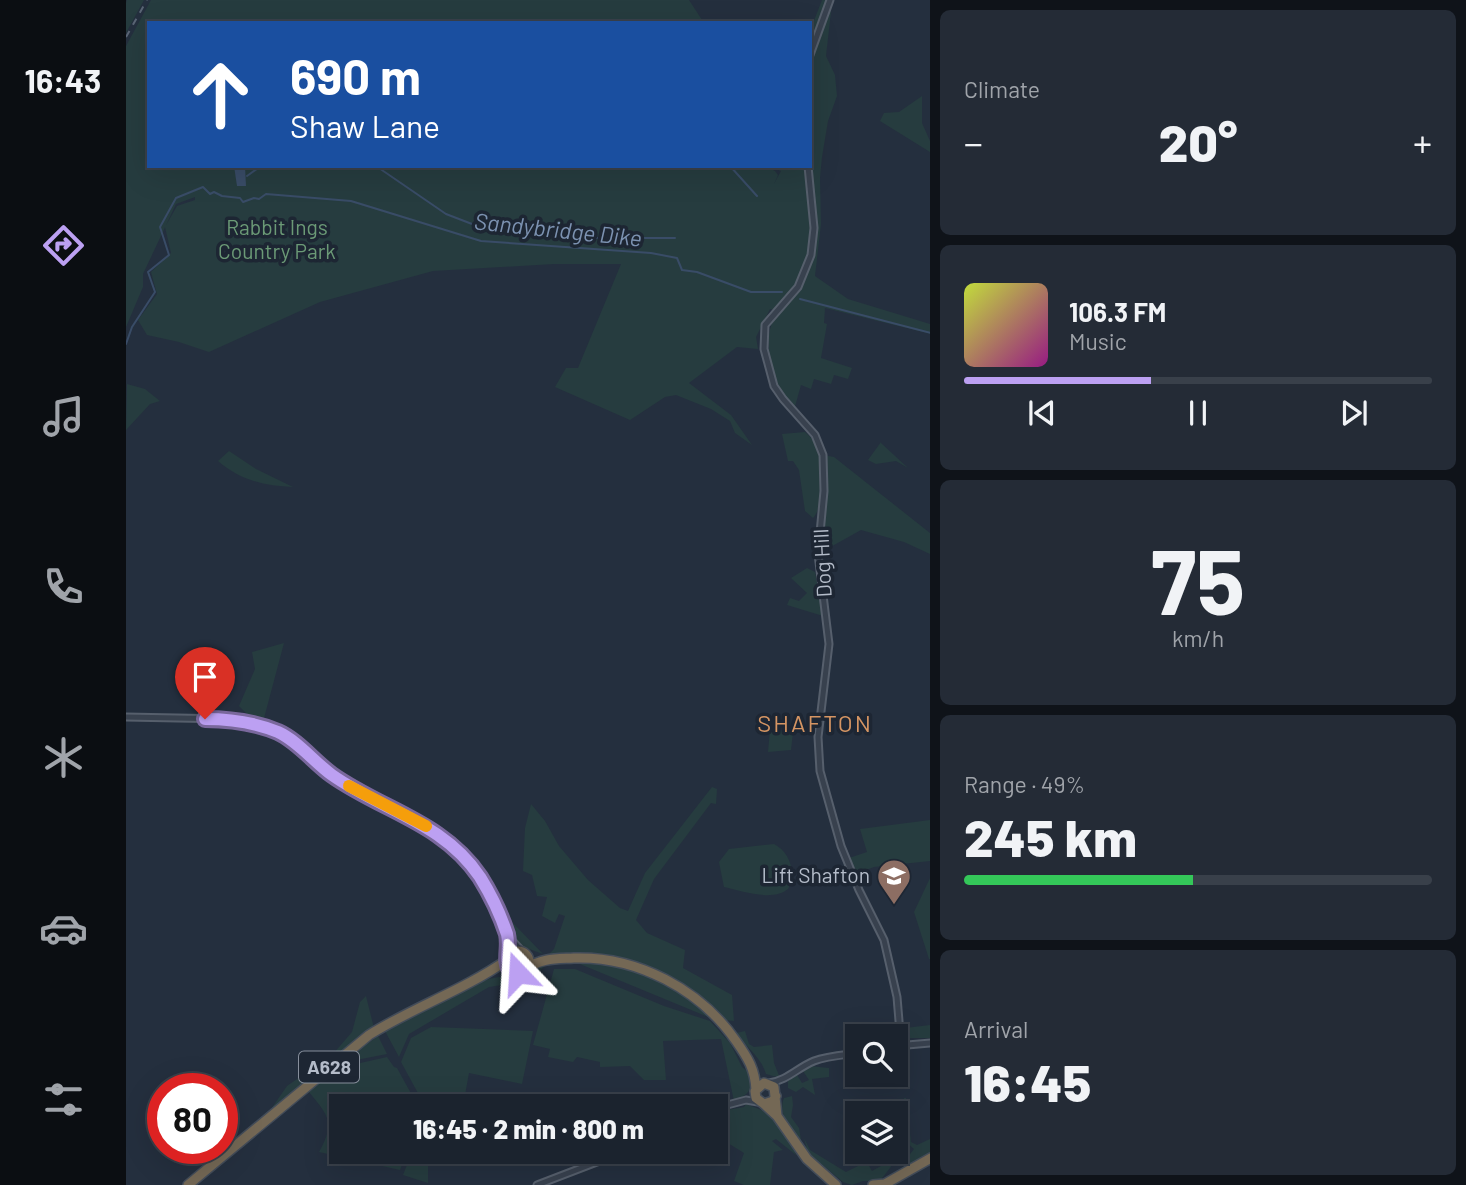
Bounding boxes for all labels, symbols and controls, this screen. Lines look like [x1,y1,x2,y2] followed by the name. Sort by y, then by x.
[290,46,421,105] text: 690 m
[175,49,266,140] icon: ahead
[25,61,101,99] text: 16:43
[964,75,1040,103] text: Climate
[290,106,440,144] text: Shaw Lane
[1159,110,1237,172] text: 20°
[964,119,983,165] text: −
[1413,119,1432,165] text: +
[473,206,643,252] water label: Sandybridge Dike
[218,214,336,263] park label: Rabbit Ings Country Park
[39,221,88,270] icon: directions
[1069,296,1166,327] text: 106.3 FM
[1069,327,1127,355] text: Music
[39,392,88,441] icon: music
[1023,394,1061,432] icon: previous
[1179,394,1217,432] icon: pause
[1335,394,1373,432] icon: next
[1151,524,1245,633] text: 75
[807,528,836,598] street label: Dog Hill
[39,562,88,611] icon: phone
[1172,624,1224,652] text: km/h
[175,647,235,719] pin
[186,658,224,696] icon: arrive
[757,708,873,737] district label: SHAFTON
[39,733,88,782] icon: climate
[964,770,1085,798] text: Range · 49%
[964,805,1137,867] text: 245 km
[875,857,913,906] school or university icon: Lift Shafton
[762,862,870,887] place label: Lift Shafton
[39,904,88,953] icon: car
[481,936,555,1010] position arrow
[964,1015,1028,1043] text: Arrival
[845,1024,908,1164] map controls
[845,1024,908,1087] button: search
[964,1050,1091,1112] text: 16:45
[299,1051,359,1082] road number: A628
[147,1073,238,1164] speed limit sign: 80
[39,1075,88,1124] icon: filters
[845,1101,908,1164] button: layers
[413,1113,644,1144] text: 16:45 · 2 min · 800 m

